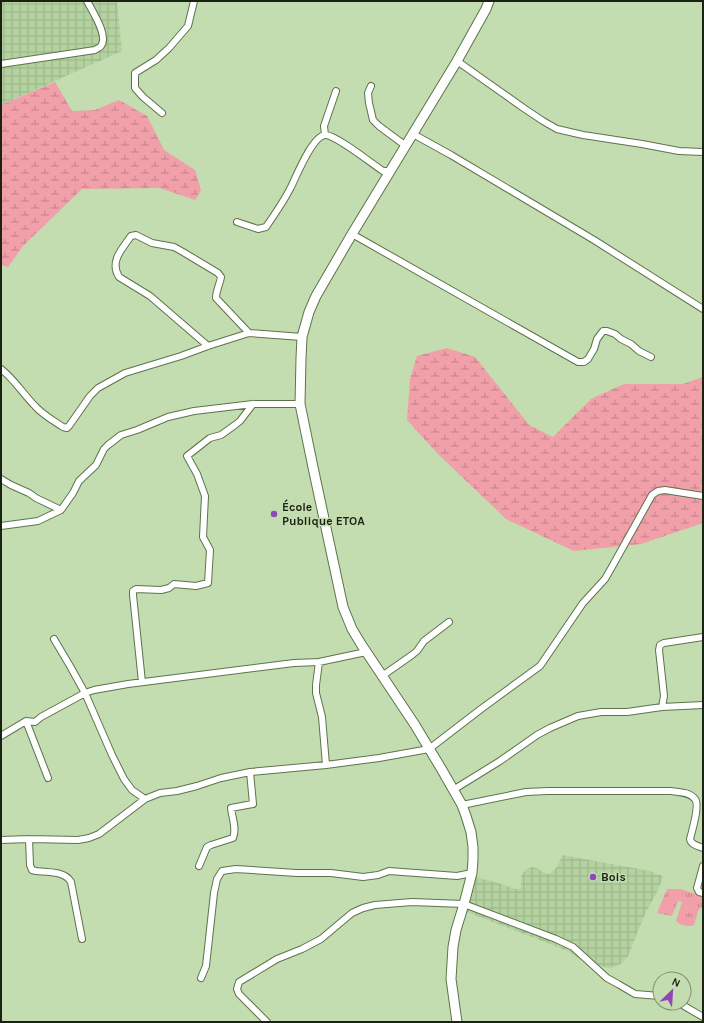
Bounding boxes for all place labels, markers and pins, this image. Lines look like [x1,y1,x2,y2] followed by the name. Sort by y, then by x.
[282,499,365,528] place label: École Publique ETOA
[269,509,279,519] marker: École Publique ETOA
[601,870,626,884] place label: Bois
[588,872,598,882] marker: Bois

